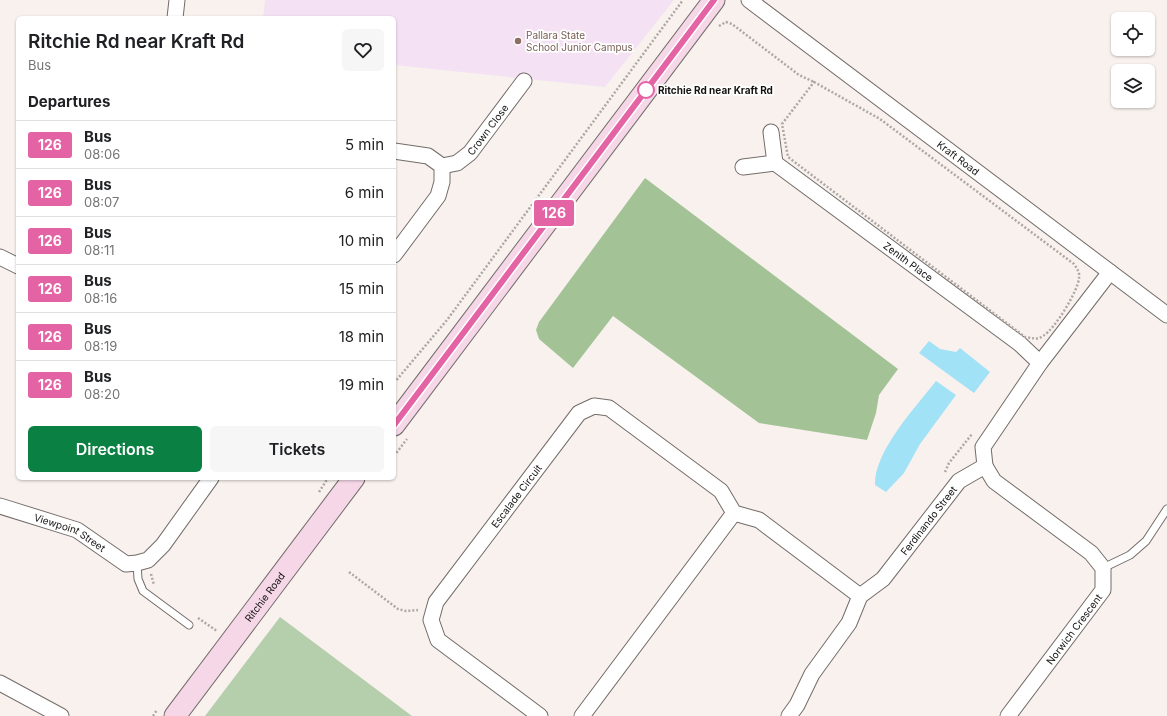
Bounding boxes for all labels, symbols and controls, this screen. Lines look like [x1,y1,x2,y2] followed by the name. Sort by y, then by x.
[1111,12,1155,108] map controls
[1111,12,1155,56] button: locate
[342,29,384,71] button: heart
[526,29,633,53] place label: Pallara State School Junior Campus
[28,30,244,53] text: Ritchie Rd near Kraft Rd
[513,36,523,46] marker: Pallara State School Junior Campus
[28,57,51,73] text: Bus
[1111,64,1155,108] button: layers
[637,81,655,99] marker: Ritchie Rd near Kraft Rd
[658,84,773,96] place label: Ritchie Rd near Kraft Rd
[28,92,110,111] text: Departures
[465,102,511,157] street label: Crown Close
[84,127,112,146] text: Bus
[345,135,384,154] text: 5 min
[38,136,62,153] text: 126
[935,138,982,177] street label: Kraft Road
[84,146,120,162] text: 08:06
[84,175,112,194] text: Bus
[345,183,384,202] text: 6 min
[38,184,62,201] text: 126
[84,194,119,210] text: 08:07
[531,200,577,226] line badge: 126
[542,204,566,221] text: 126
[84,223,112,242] text: Bus
[339,231,384,250] text: 10 min
[38,232,62,249] text: 126
[881,239,936,284] street label: Zenith Place
[84,242,115,258] text: 08:11
[84,271,112,290] text: Bus
[339,279,384,298] text: 15 min
[38,280,62,297] text: 126
[84,290,117,306] text: 08:16
[84,319,112,338] text: Bus
[339,327,384,346] text: 18 min
[38,328,62,345] text: 126
[84,338,117,354] text: 08:19
[84,367,112,386] text: Bus
[339,375,384,394] text: 19 min
[38,376,62,393] text: 126
[84,386,120,402] text: 08:20
[28,426,202,472] button: Directions
[210,426,384,472] button: Tickets
[488,461,544,530] street label: Escalade Circuit
[898,483,959,557] street label: Ferdinando Street
[33,511,108,554] street label: Viewpoint Street
[242,570,287,624] street label: Ritchie Road
[1044,591,1105,667] street label: Norwich Crescent

